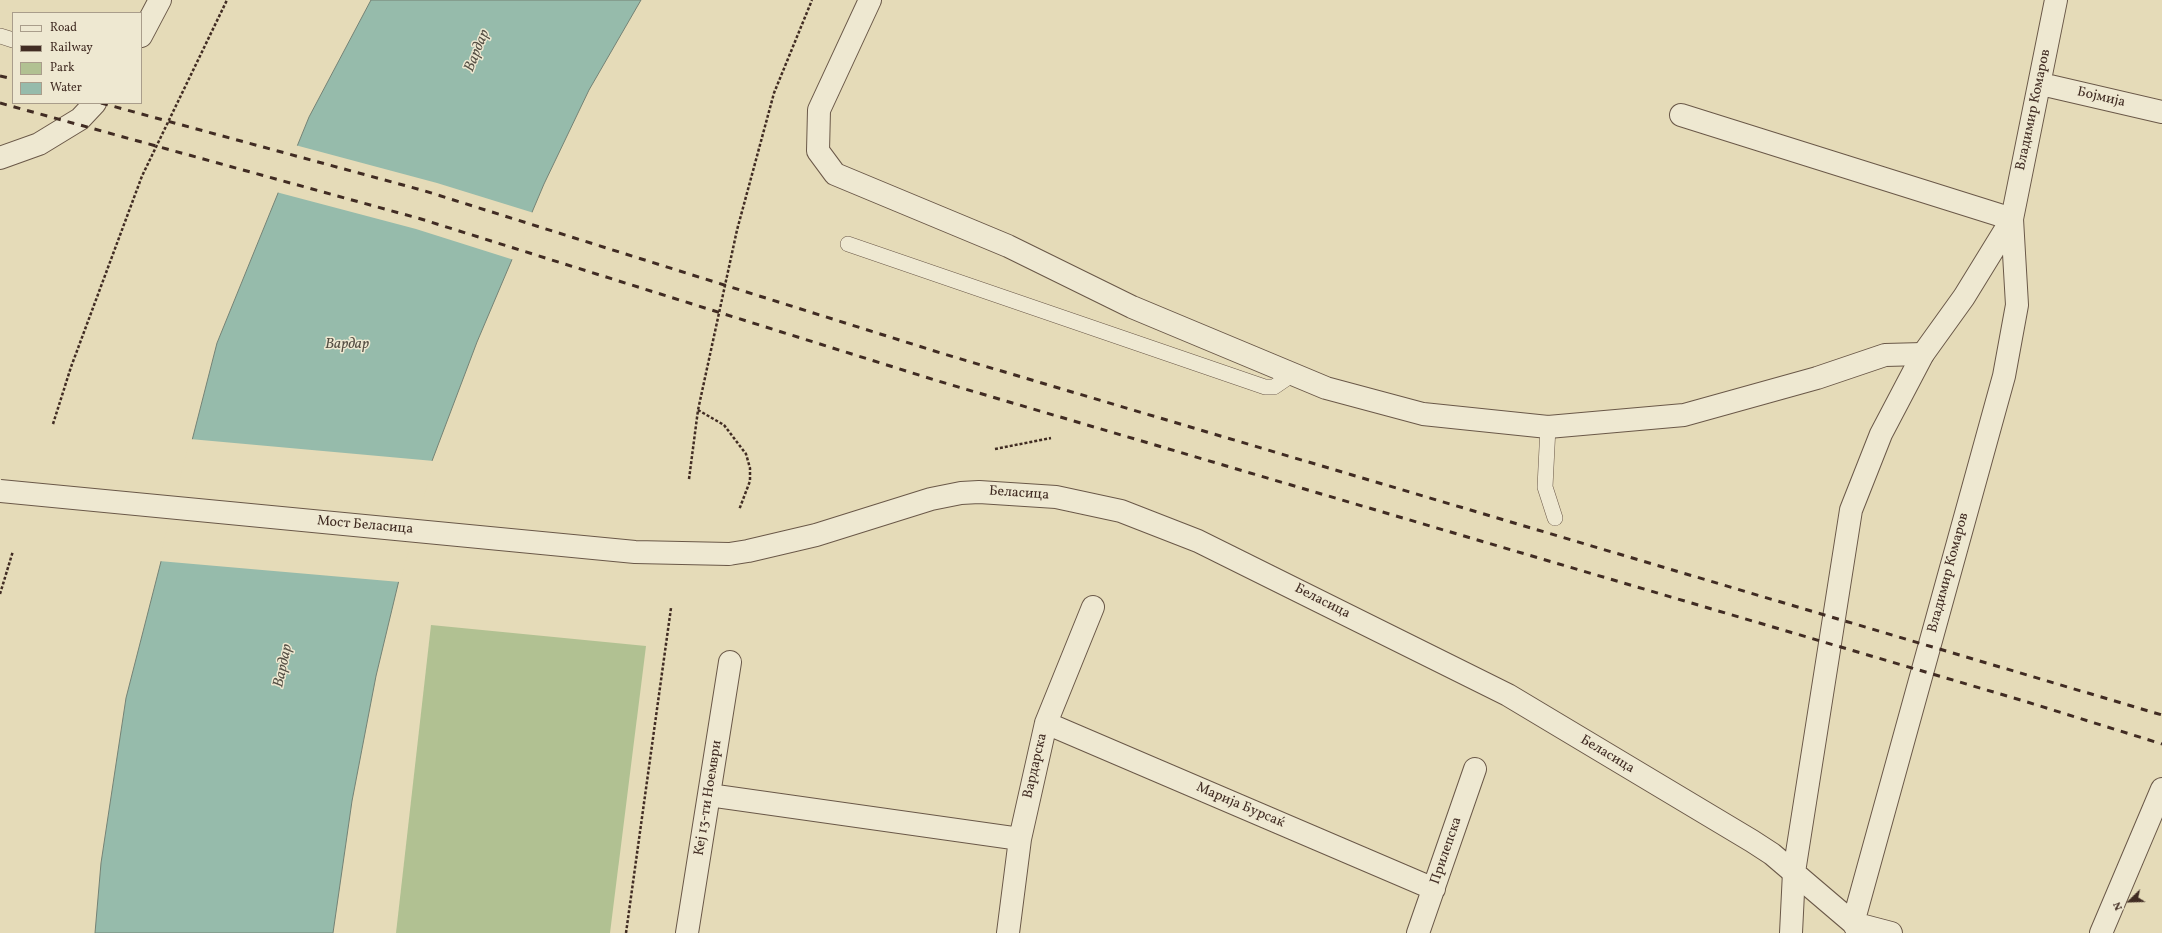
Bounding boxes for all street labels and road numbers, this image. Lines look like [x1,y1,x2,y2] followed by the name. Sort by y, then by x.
[2013,48,2055,172] street label: Владимир Комаров
[2075,84,2127,112] street label: Бојмија
[988,484,1050,504] street label: Беласица
[1925,511,1973,635] street label: Владимир Комаров
[316,513,414,539] street label: Мост Беласица
[1291,581,1353,623] street label: Беласица
[1020,732,1052,800] street label: Вардарска
[1577,732,1637,778] street label: Беласица
[692,739,726,857] street label: Кеј 13-ти Ноември
[1193,780,1287,832] street label: Марија Бурсаќ
[1428,815,1466,887] street label: Прилепска

